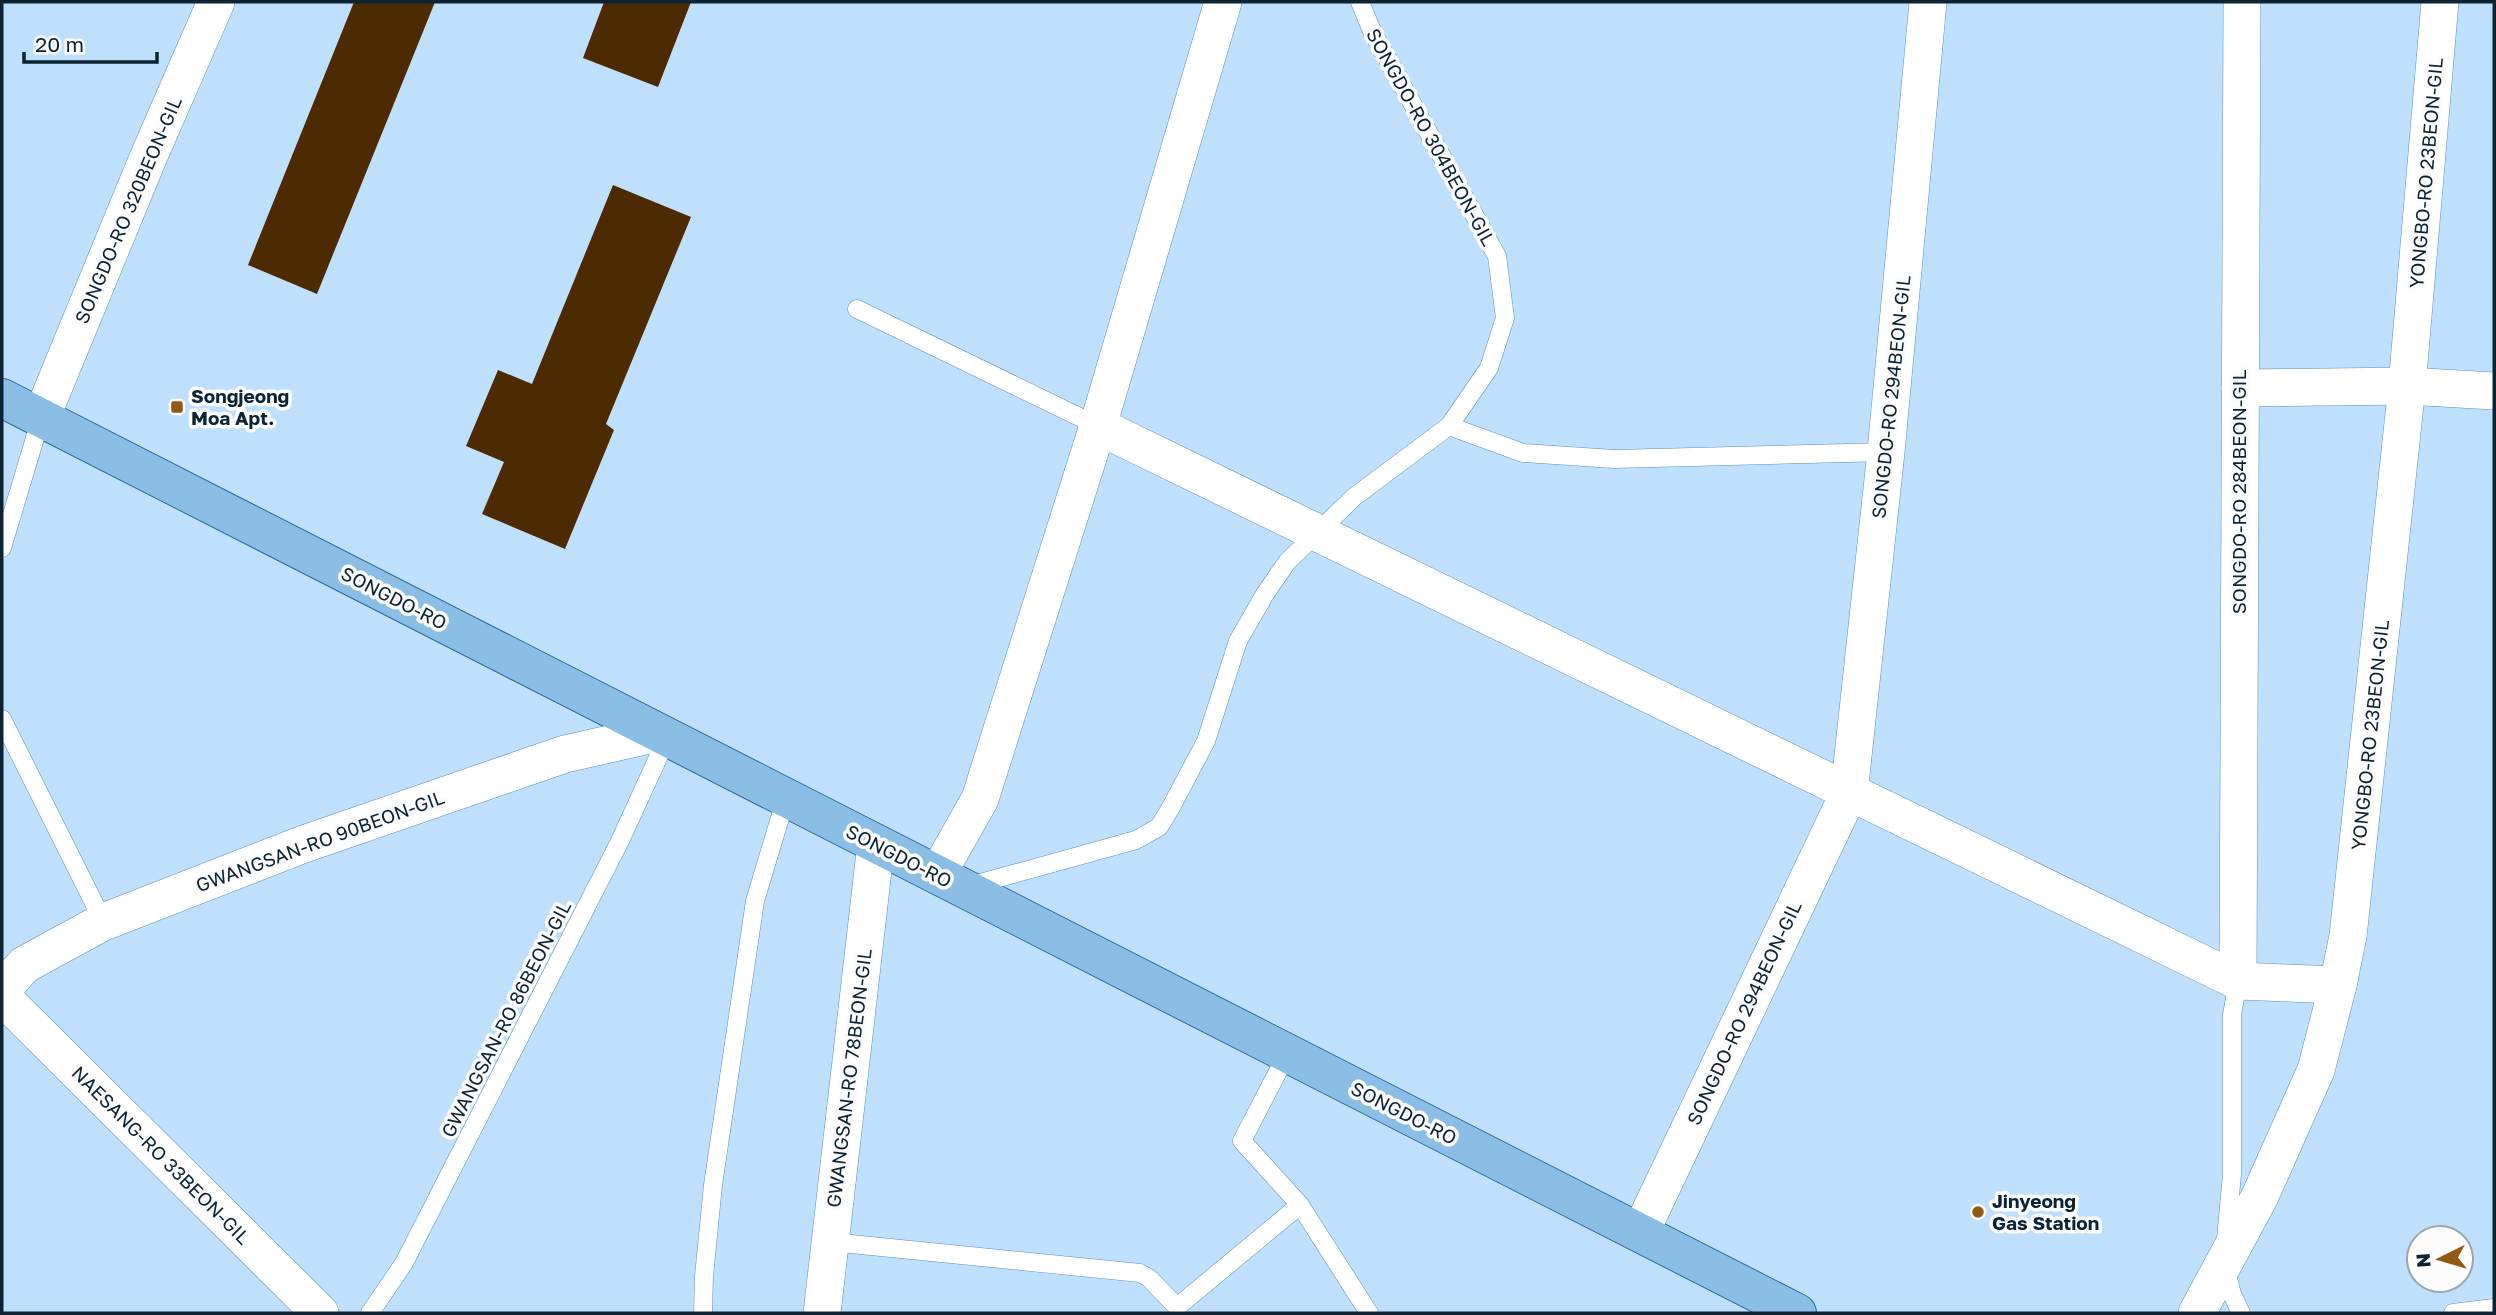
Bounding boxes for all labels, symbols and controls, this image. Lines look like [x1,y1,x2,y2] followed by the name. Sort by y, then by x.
[24,21,158,65] scale bar
[1362,24,1501,250] street label: SONGDO-RO 304BEON-GIL
[35,31,84,57] text: 20 m
[2404,57,2447,289] street label: YONGBO-RO 23BEON-GIL
[69,93,186,327] street label: SONGDO-RO 320BEON-GIL
[1866,274,1915,520] street label: SONGDO-RO 294BEON-GIL
[2227,369,2250,614] street label: SONGDO-RO 284BEON-GIL
[191,384,289,429] place label: Songjeong Moa Apt.
[169,399,185,415] marker: Songjeong Moa Apt.
[337,561,451,634] street label: SONGDO-RO
[2346,619,2393,851] street label: YONGBO-RO 23BEON-GIL
[193,785,447,896] street label: GWANGSAN-RO 90BEON-GIL
[842,819,956,892] street label: SONGDO-RO
[436,897,575,1141] street label: GWANGSAN-RO 86BEON-GIL
[1681,897,1806,1128] street label: SONGDO-RO 294BEON-GIL
[821,947,876,1209] street label: GWANGSAN-RO 78BEON-GIL
[67,1061,255,1249] street label: NAESANG-RO 33BEON-GIL
[1347,1076,1461,1149] street label: SONGDO-RO
[1992,1189,2099,1234] place label: Jinyeong Gas Station
[1970,1204,1986,1220] marker: Jinyeong Gas Station
[2405,1224,2475,1294] north arrow
[2410,1252,2435,1269] text: N

